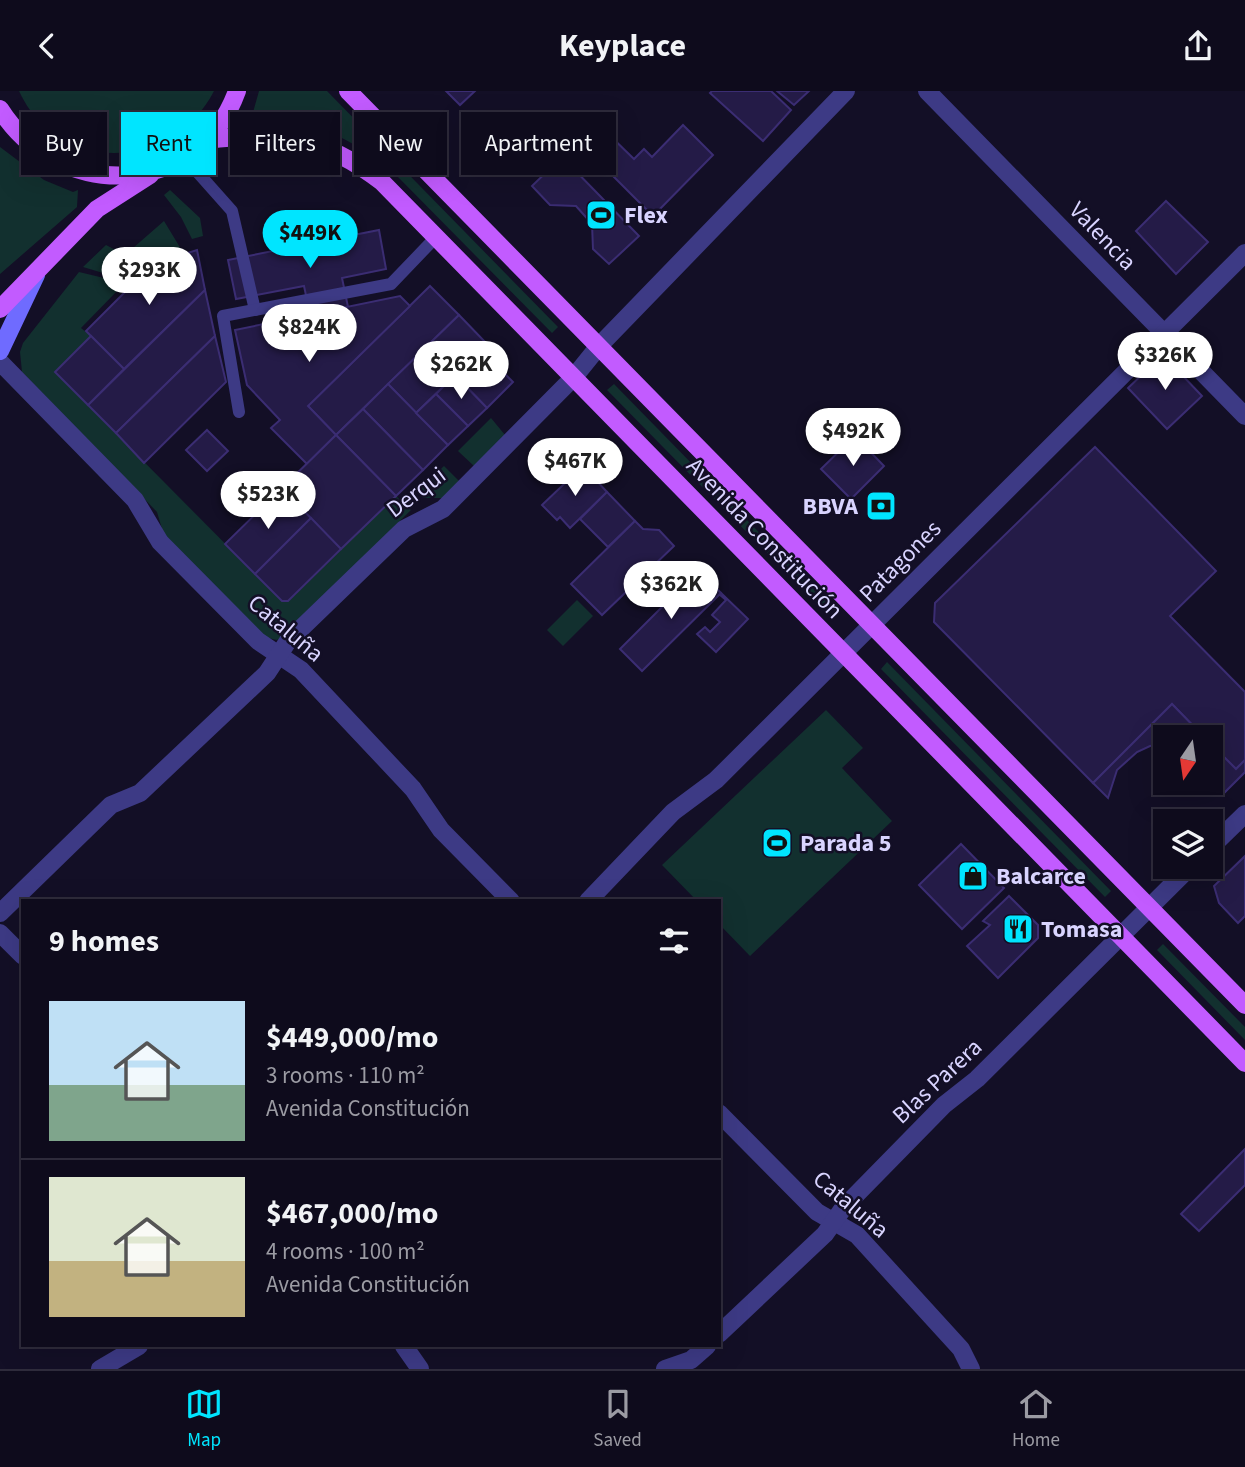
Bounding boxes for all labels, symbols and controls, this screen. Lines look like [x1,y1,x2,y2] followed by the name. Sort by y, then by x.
[559,23,686,69] text: Keyplace
[28,27,66,65] icon: back
[1179,27,1217,65] icon: share
[21,112,107,175] chip: Buy
[121,112,216,175] chip: Rent
[230,112,340,175] chip: Filters
[354,112,447,175] chip: New
[461,112,616,175] chip: Apartment
[1061,194,1144,279] street label: Valencia
[584,198,618,232] sports icon: Flex
[624,198,668,233] place label: Flex
[261,211,359,270] pin: $449K
[279,216,341,249] text: $449K
[100,247,198,307] pin: $293K
[118,253,180,286] text: $293K
[260,305,358,364] pin: $824K
[278,310,340,343] text: $824K
[1116,333,1214,392] pin: $326K
[1134,338,1196,371] text: $326K
[412,341,510,401] pin: $262K
[430,347,492,380] text: $262K
[804,409,902,468] pin: $492K
[822,414,884,447] text: $492K
[526,439,624,498] pin: $467K
[544,444,606,477] text: $467K
[678,450,851,627] street label: Avenida Constitución
[379,458,454,527] street label: Derqui
[219,471,317,531] pin: $523K
[237,477,299,510] text: $523K
[803,489,858,524] place label: BBVA
[864,489,898,523] bank icon: BBVA
[851,512,949,610] street label: Patagones
[622,561,720,621] pin: $362K
[640,567,702,600] text: $362K
[240,586,331,671] street label: Cataluña
[1153,725,1223,795] north arrow
[1153,725,1223,879] map controls
[1153,809,1223,879] button: layers
[760,826,794,860] sports icon: Parada 5
[800,826,892,861] place label: Parada 5
[956,859,990,893] shop icon: Balcarce
[996,859,1086,894] place label: Balcarce
[1001,912,1035,946] restaurant icon: Tomasa
[1041,912,1122,947] place label: Tomasa
[49,920,159,963] text: 9 homes
[655,922,693,960] icon: filters
[266,1016,438,1059] text: $449,000/mo
[105,1029,189,1113] icon: home
[885,1030,990,1132] street label: Blas Parera
[266,1059,425,1092] text: 3 rooms · 110 m²
[266,1092,470,1125] text: Avenida Constitución
[805,1162,896,1247] street label: Cataluña
[266,1192,438,1235] text: $467,000/mo
[105,1205,189,1289] icon: home
[266,1235,425,1268] text: 4 rooms · 100 m²
[266,1268,470,1301] text: Avenida Constitución
[185,1385,223,1454] tab: Map
[593,1385,642,1454] tab: Saved
[1012,1385,1060,1454] tab: Home

